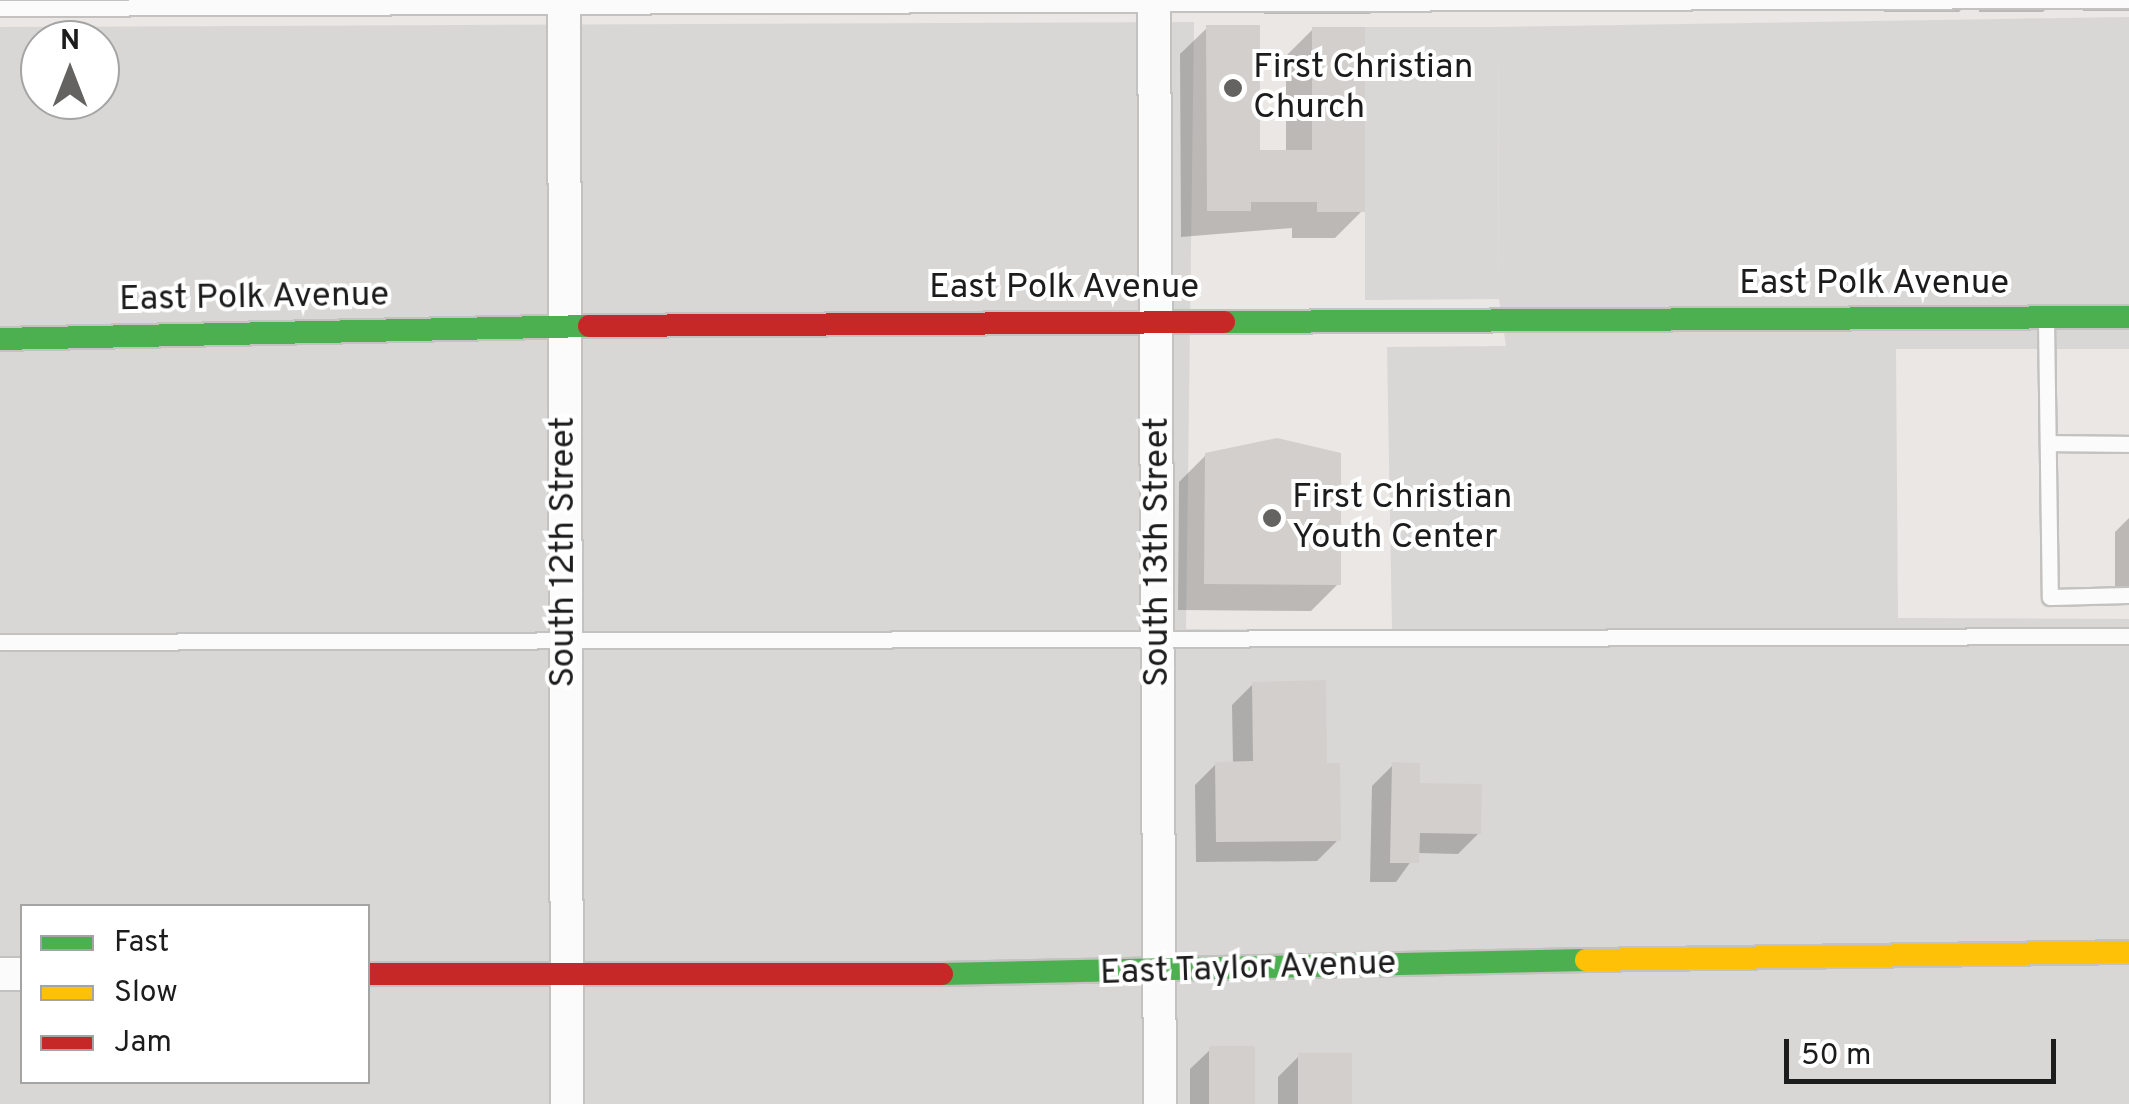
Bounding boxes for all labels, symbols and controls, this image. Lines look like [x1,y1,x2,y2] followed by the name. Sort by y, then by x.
[20,20,120,120] north arrow
[60,24,80,60] text: N
[1253,47,1474,129] place label: First Christian Church
[1222,77,1244,99] marker: First Christian Church
[1738,263,2010,305] street label: East Polk Avenue
[928,267,1200,309] street label: East Polk Avenue
[118,275,390,321] street label: East Polk Avenue
[543,416,585,688] street label: South 12th Street
[1137,417,1179,687] street label: South 13th Street
[1292,477,1513,559] place label: First Christian Youth Center
[1261,507,1283,529] marker: First Christian Youth Center
[20,904,370,1084] legend
[114,925,169,962] text: Fast
[1098,943,1398,995] street label: East Taylor Avenue
[114,975,178,1012] text: Slow
[1789,1019,2062,1081] scale bar
[114,1025,172,1062] text: Jam
[1801,1038,1871,1075] text: 50 m

